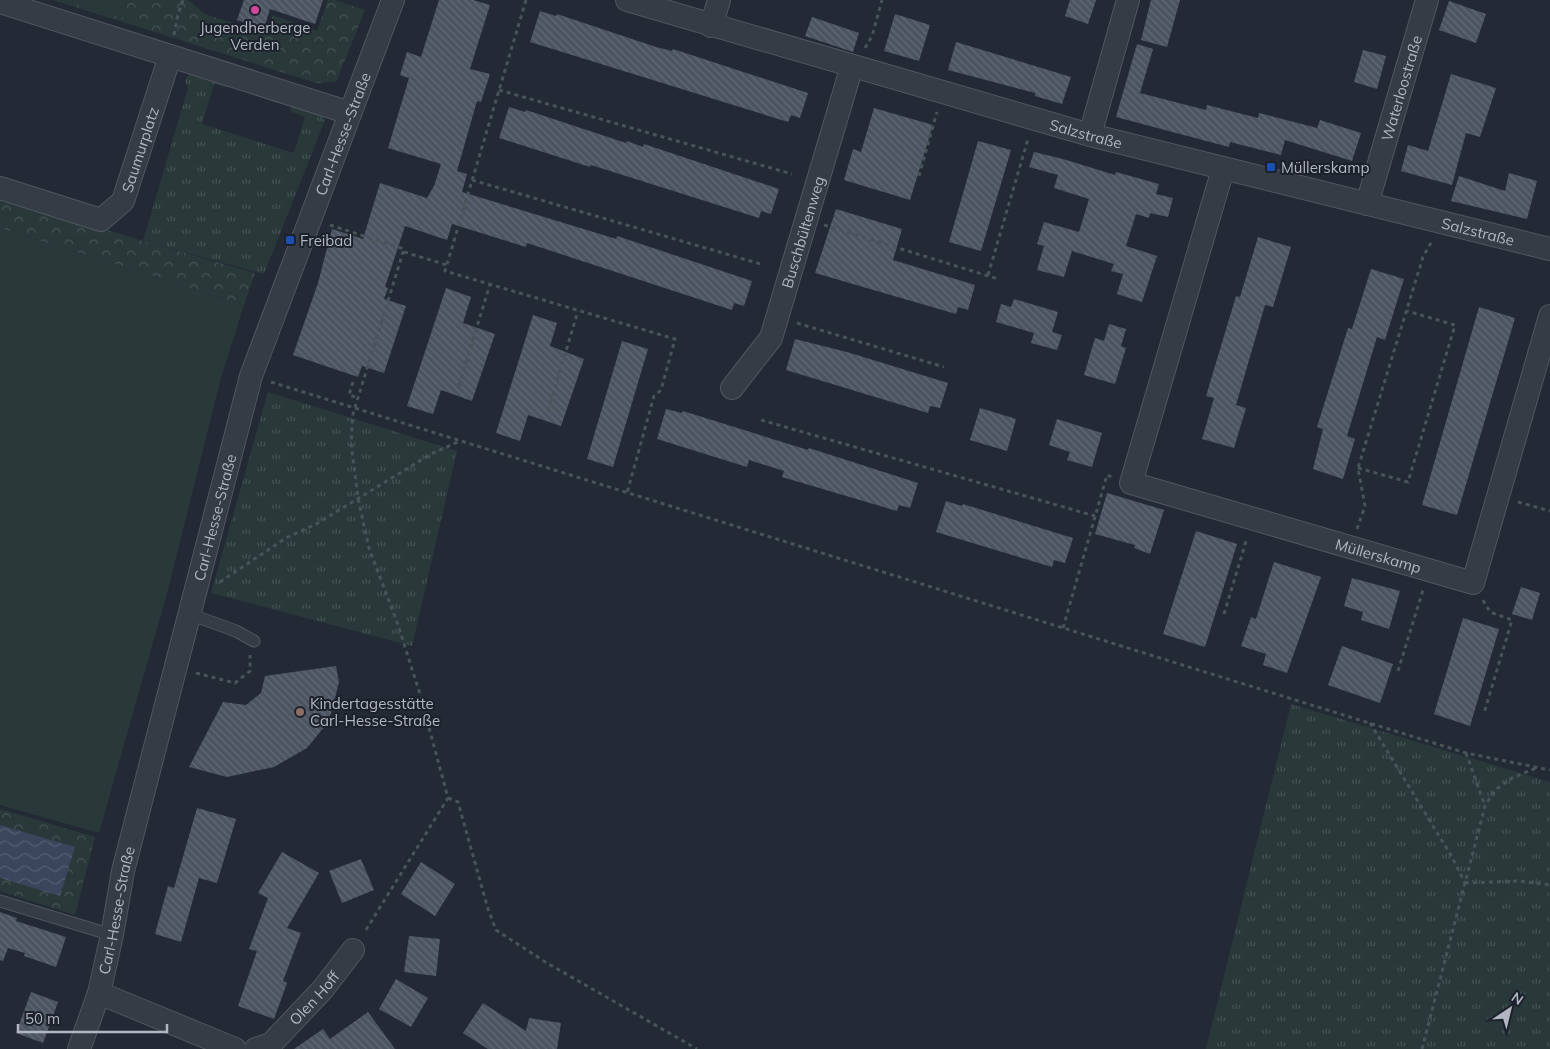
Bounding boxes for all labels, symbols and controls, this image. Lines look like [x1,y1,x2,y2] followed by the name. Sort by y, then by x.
[249,4,261,16] marker: Jugendherberge Verden
[200,18,310,54] place label: Jugendherberge Verden
[1377,33,1426,143] street label: Waterloostraße
[311,70,374,198] street label: Carl-Hesse-Straße
[117,104,162,195] street label: Saumurplatz
[1048,114,1124,152] street label: Salzstraße
[1281,158,1369,177] place label: Müllerskamp
[1265,161,1277,173] marker: Müllerskamp
[777,174,828,290] street label: Buschbültenweg
[1440,213,1516,249] street label: Salzstraße
[300,231,352,250] place label: Freibad
[284,234,296,246] marker: Freibad
[189,452,240,583] street label: Carl-Hesse-Straße
[1333,534,1424,577] street label: Müllerskamp
[310,694,440,730] place label: Kindertagesstätte Carl-Hesse-Straße
[294,706,306,718] marker: Kindertagesstätte Carl-Hesse-Straße
[94,844,139,976] street label: Carl-Hesse-Straße
[285,966,344,1029] street label: Olen Hoff
[1485,984,1535,1034] north arrow
[1508,988,1527,1009] text: N
[18,1002,166,1034] scale bar
[25,1009,60,1028] text: 50 m

